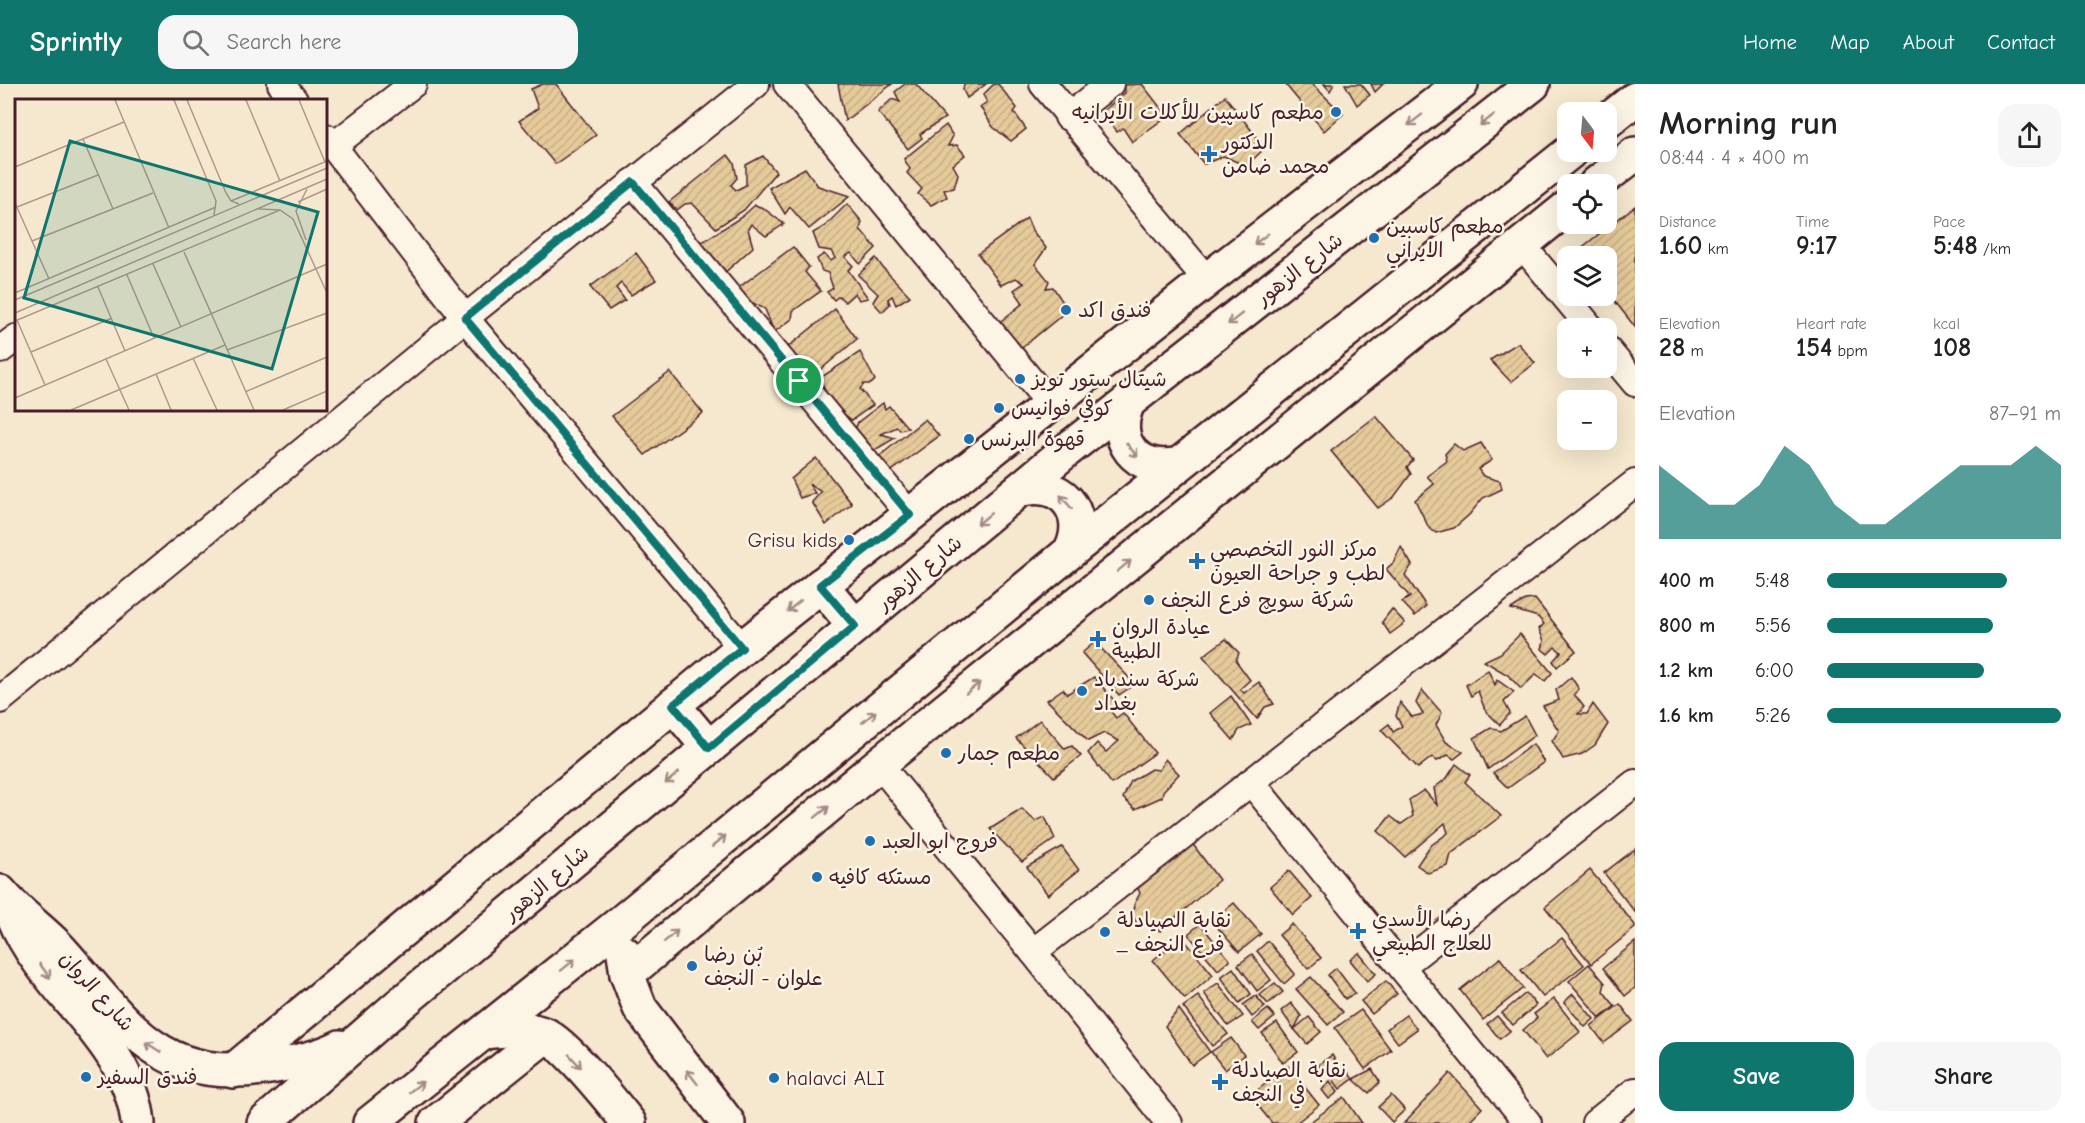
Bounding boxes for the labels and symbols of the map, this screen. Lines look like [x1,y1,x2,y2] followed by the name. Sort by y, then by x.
[1072,98,1324,128] place label: مطعم كاسپين للأكلات الأيرانيه
[15,99,327,411] inset map
[1557,102,1617,162] north arrow
[1329,105,1343,119] marker: مطعم كاسپين للأكلات الأيرانيه
[1407,114,1423,127] one-way arrow
[1479,114,1495,127] one-way arrow
[1220,130,1329,178] place label: الدكتور محمد ضامن
[1200,145,1218,163] marker: الدكتور محمد ضامن
[1386,214,1504,269] place label: مطعم كاسبين الايراني
[1250,227,1349,313] street label: شارع الزهور
[1367,231,1381,245] marker: مطعم كاسبين الايراني
[1253,233,1269,246] one-way arrow
[1078,298,1152,322] place label: فندق اكد
[1059,303,1073,317] marker: فندق اكد
[1227,312,1243,325] one-way arrow
[773,355,824,406] pin
[1030,367,1167,392] place label: شيتال ستور تويز
[1013,372,1027,386] marker: شيتال ستور تويز
[1011,394,1113,423] place label: كوفي فوانيس
[992,401,1006,415] marker: كوفي فوانيس
[981,427,1085,453] place label: قهوة البرنس
[962,432,976,446] marker: قهوة البرنس
[1125,442,1139,457] one-way arrow
[1060,494,1073,510] one-way arrow
[976,513,992,526] one-way arrow
[748,528,837,552] place label: Grisu kids
[871,530,969,619] street label: شارع الزهور
[842,533,856,547] marker: Grisu kids
[1210,537,1385,586] place label: مركز النور التخصصي لطب و جراحة العيون
[1188,552,1206,570] marker: مركز النور التخصصي لطب و جراحة العيون
[1116,559,1132,572] one-way arrow
[1161,588,1354,614] place label: شركة سويچ فرع النجف
[1142,593,1156,607] marker: شركة سويچ فرع النجف
[786,600,802,613] one-way arrow
[1112,615,1210,664] place label: عيادة الروان الطبية
[1089,630,1107,648] marker: عيادة الروان الطبية
[1094,667,1199,716] place label: شركة سندباد بغداد
[965,682,981,695] one-way arrow
[1075,684,1089,698] marker: شركة سندباد بغداد
[861,710,876,724] one-way arrow
[957,741,1060,769] place label: مطعم جمار
[939,746,953,760] marker: مطعم جمار
[665,771,680,785] one-way arrow
[814,805,830,818] one-way arrow
[882,829,998,855] place label: فروج ابو العبد
[711,834,726,848] one-way arrow
[863,834,877,848] marker: فروج ابو العبد
[498,840,596,929] street label: شارع الزهور
[829,865,931,889] place label: مستكه كافيه
[810,870,824,884] marker: مستكه كافيه
[1372,905,1492,962] place label: رضا الأسدي للعلاج الطبيعي
[1116,908,1231,958] place label: نقابة الصيادلة _ فرع النجف
[1349,922,1367,940] marker: رضا الأسدي للعلاج الطبيعي
[1098,925,1112,939] marker: نقابة الصيادلة _ فرع النجف
[663,929,678,943] one-way arrow
[704,942,823,991] place label: بُن رضا علوان - النجف
[53,946,139,1038] street label: شارع الروان
[560,958,576,971] one-way arrow
[685,959,699,973] marker: بُن رضا علوان - النجف
[39,962,51,978] one-way arrow
[145,1041,162,1053] one-way arrow
[568,1053,582,1068] one-way arrow
[1232,1058,1346,1109] place label: نقابة الصيادلة في النجف
[96,1065,197,1089] place label: فندق السفير
[786,1066,885,1090] place label: halavci ALI
[686,1069,699,1085] one-way arrow
[79,1070,93,1084] marker: فندق السفير
[767,1071,781,1085] marker: halavci ALI
[1213,1075,1227,1089] marker: نقابة الصيادلة في النجف
[408,1080,424,1093] one-way arrow

